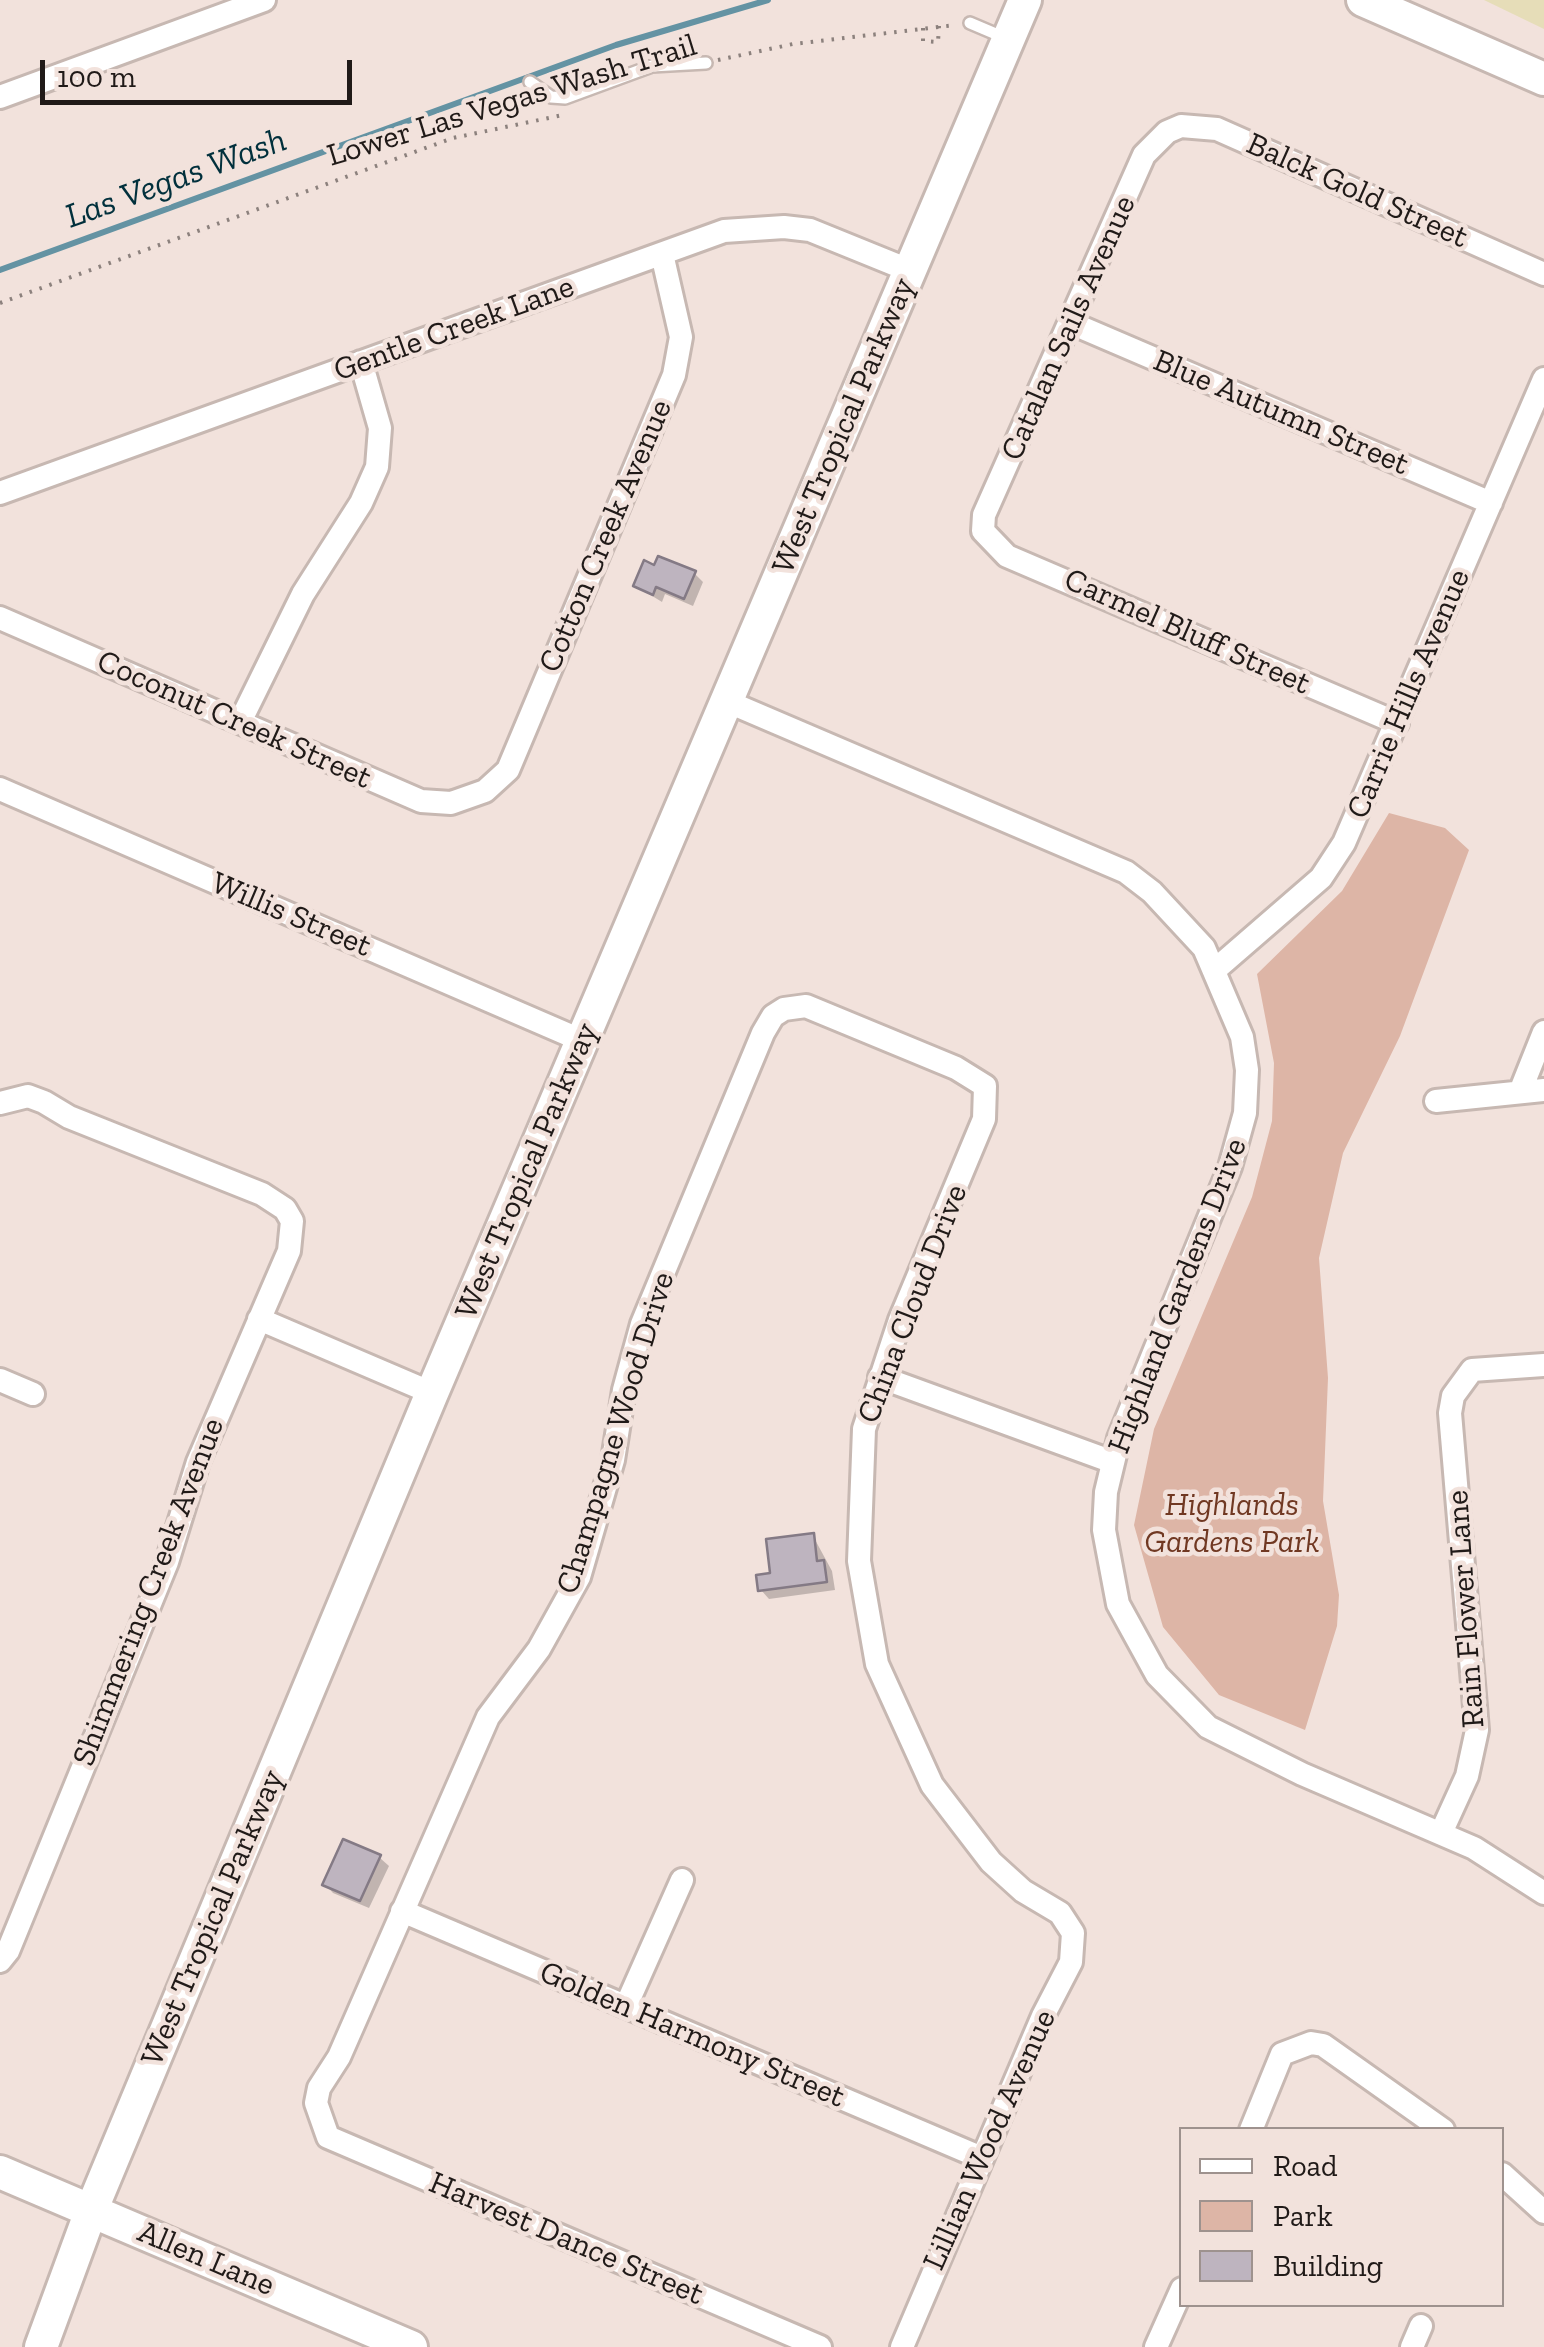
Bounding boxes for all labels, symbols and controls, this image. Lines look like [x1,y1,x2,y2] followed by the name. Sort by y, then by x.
[323,26,701,176] street label: Lower Las Vegas Wash Trail
[45,40,358,102] scale bar
[57,59,136,95] text: 100 m
[60,120,292,238] water label: Las Vegas Wash
[1240,125,1474,257] street label: Balck Gold Street
[993,190,1145,466] street label: Catalan Sails Avenue
[329,268,579,390] street label: Gentle Creek Lane
[764,272,924,580] street label: West Tropical Parkway
[1148,342,1414,484] street label: Blue Autumn Street
[531,394,681,678] street label: Cotton Creek Avenue
[1058,561,1316,703] street label: Carmel Bluff Street
[1339,564,1479,824] street label: Carrie Hills Avenue
[91,642,377,798] street label: Coconut Creek Street
[205,864,377,966] street label: Willis Street
[447,1017,607,1325] street label: West Tropical Parkway
[1100,1133,1256,1459] street label: Highland Gardens Drive
[850,1179,976,1429] street label: China Cloud Drive
[549,1268,683,1598] street label: Champagne Wood Drive
[65,1413,233,1771] street label: Shimmering Creek Avenue
[1145,1487,1319,1562] park label: Highlands Gardens Park
[1439,1489,1493,1729] street label: Rain Flower Lane
[133,1764,293,2072] street label: West Tropical Parkway
[534,1953,850,2117] street label: Golden Harmony Street
[915,2004,1065,2276] street label: Lillian Wood Avenue
[1179,2127,1504,2307] legend
[1273,2148,1338,2184] text: Road
[423,2164,709,2314] street label: Harvest Dance Street
[1273,2198,1333,2234] text: Park
[132,2213,280,2305] street label: Allen Lane
[1273,2248,1383,2284] text: Building

